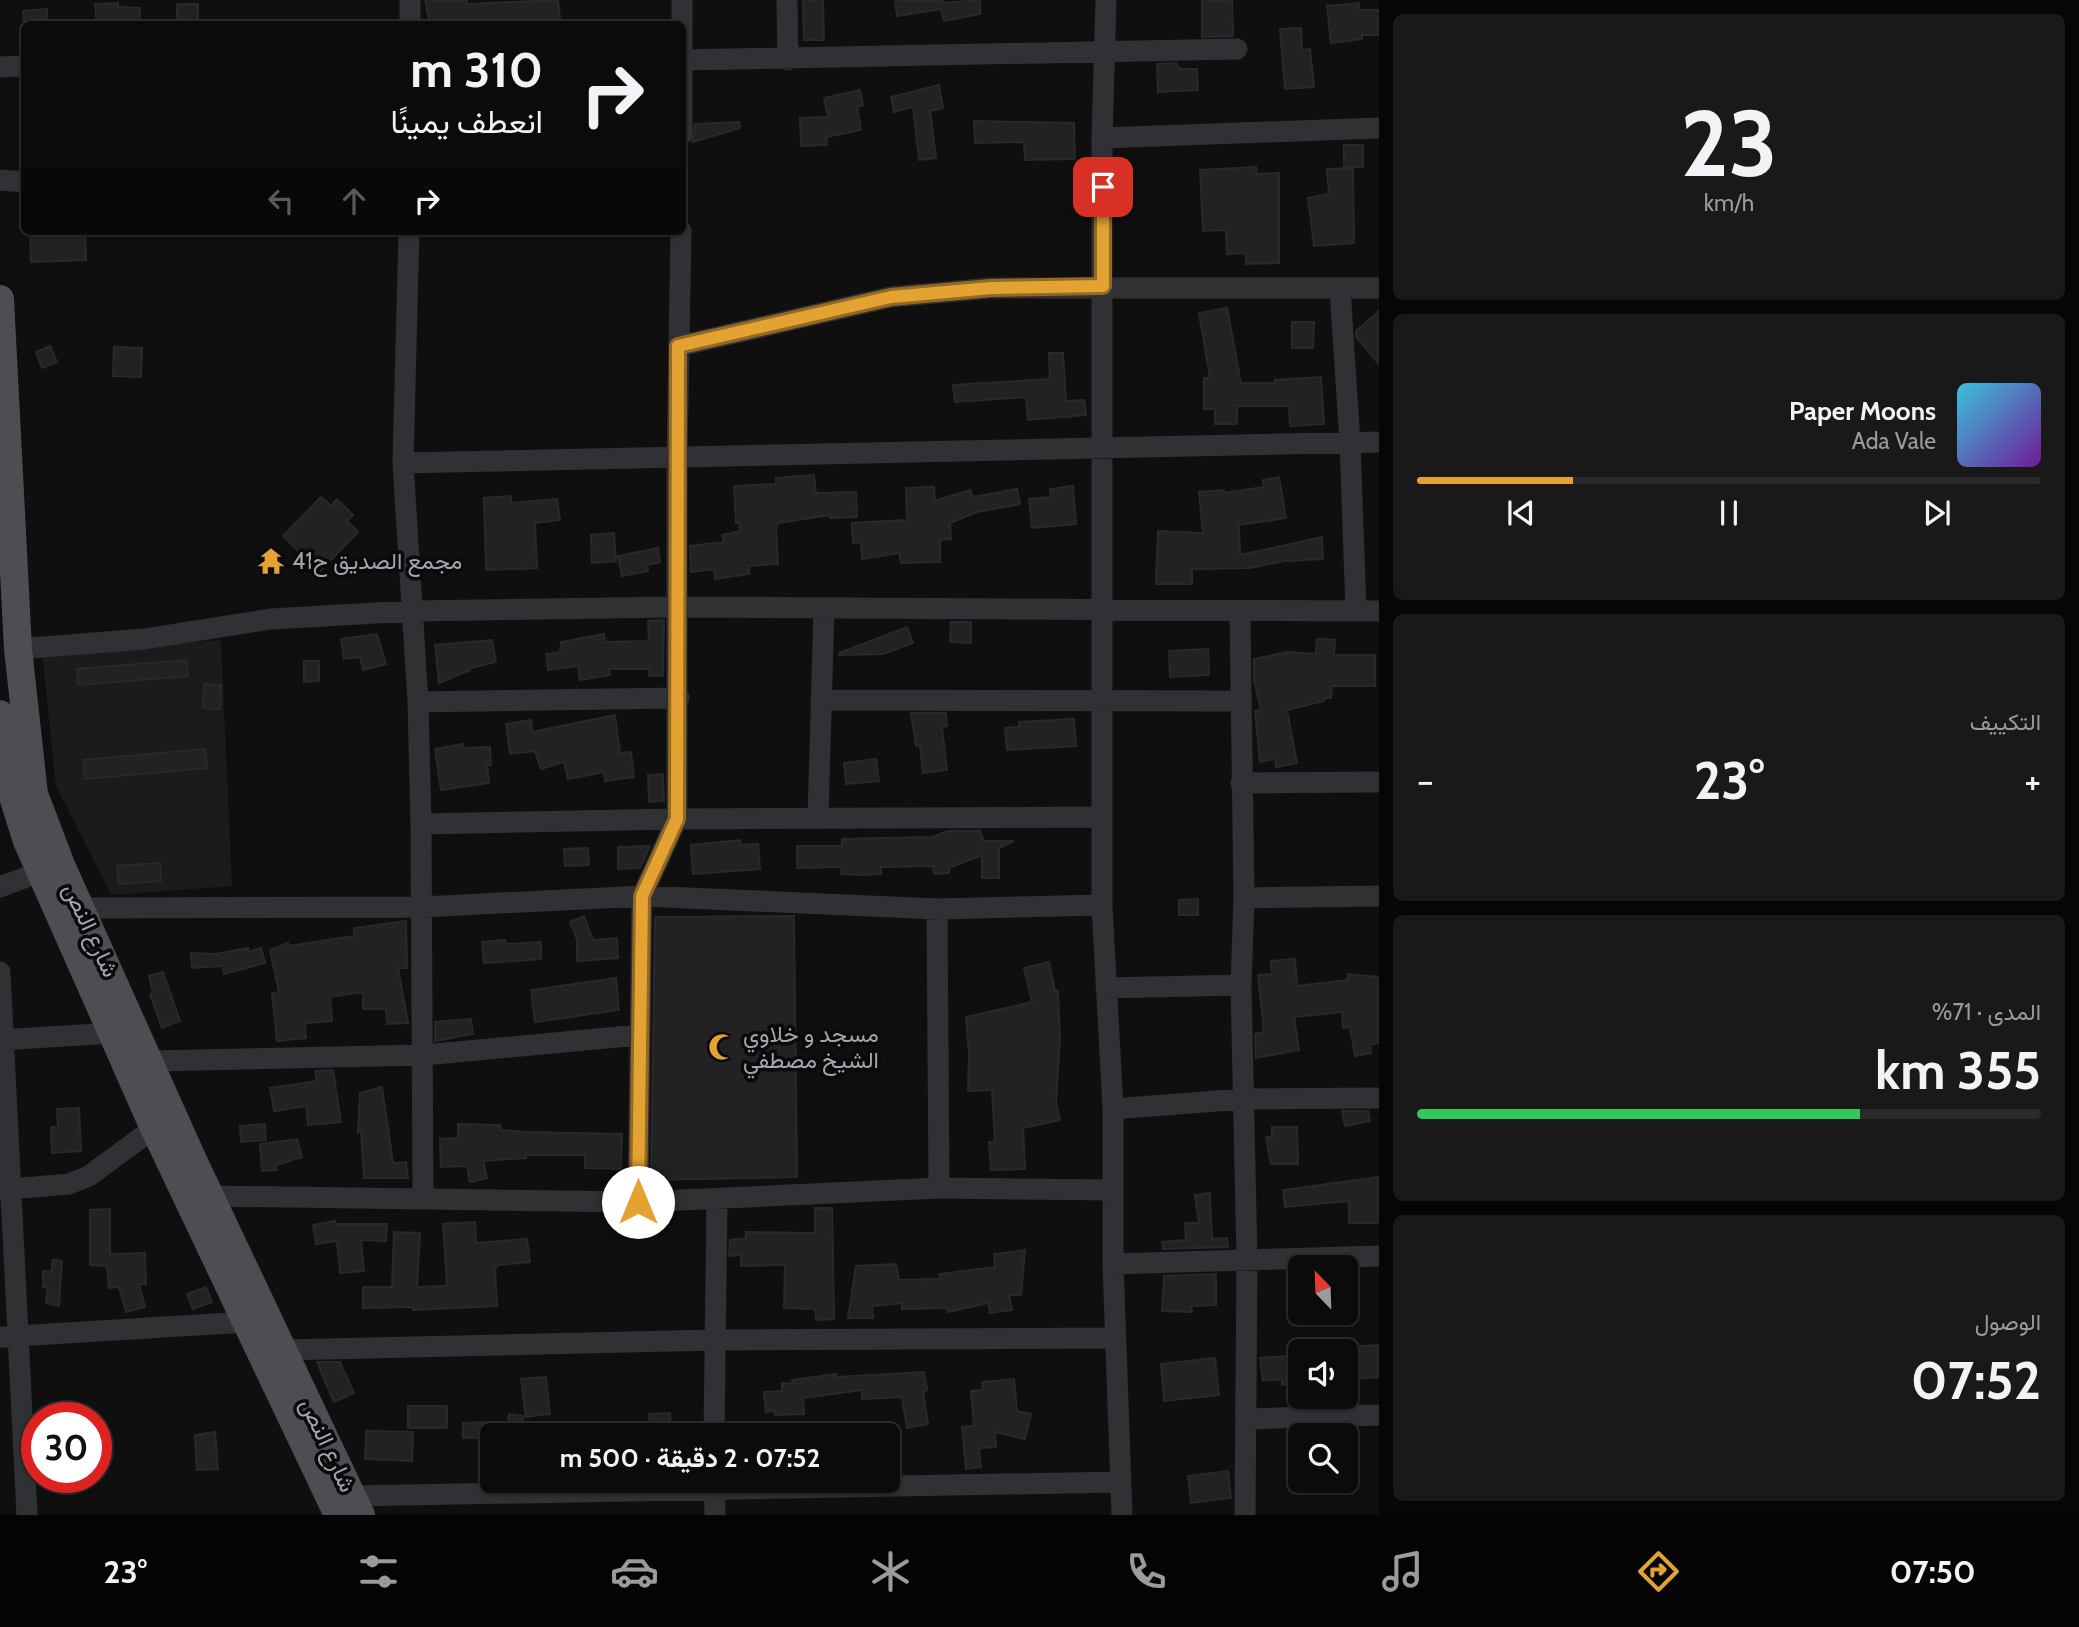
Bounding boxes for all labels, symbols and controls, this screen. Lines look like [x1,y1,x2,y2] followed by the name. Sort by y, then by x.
[410,40,543,99] text: 310 m
[567,49,658,140] icon: right
[1680,88,1778,199] text: 23
[391,102,543,141] text: انعطف يمينًا
[1073,157,1133,217] pin
[1084,168,1122,206] icon: arrive
[262,182,300,220] icon: left
[335,182,373,220] icon: ahead
[408,182,446,220] icon: right
[1704,189,1754,217] text: km/h
[1789,395,1936,427] text: Paper Moons
[1852,427,1936,455] text: Ada Vale
[1502,494,1540,532] icon: previous
[1710,494,1748,532] icon: pause
[1918,494,1956,532] icon: next
[256,546,286,576] temple icon: مجمع الصديق ح41
[292,547,462,577] place label: مجمع الصديق ح41
[1970,708,2041,736] text: التكييف
[1694,749,1764,812] text: 23°
[1417,757,1434,804] text: −
[2024,757,2041,804] text: +
[55,879,125,982] street label: شارع النص
[1932,998,2041,1026] text: المدى · 71%
[743,1020,879,1079] place label: مسجد و خلاوي الشيخ مصطفي
[707,1032,737,1062] mosque icon: مسجد و خلاوي الشيخ مصطفي
[1875,1039,2041,1102] text: 355 km
[601,1165,675,1239] position arrow
[1288,1255,1358,1325] north arrow
[1288,1255,1358,1493] map controls
[1975,1308,2041,1336] text: الوصول
[1288,1339,1358,1409] button: sound
[1911,1349,2041,1412] text: 07:52
[292,1394,362,1497] street label: شارع النص
[21,1402,112,1493] speed limit sign: 30
[1288,1423,1358,1493] button: search
[560,1442,820,1474] text: 07:52 · 2 دقيقة · 500 m
[354,1547,403,1596] icon: filters
[610,1547,659,1596] icon: car
[866,1547,915,1596] icon: climate
[1122,1547,1171,1596] icon: phone
[1378,1547,1427,1596] icon: music
[1634,1547,1683,1596] icon: directions
[104,1552,147,1591] text: 23°
[1890,1552,1976,1591] text: 07:50

